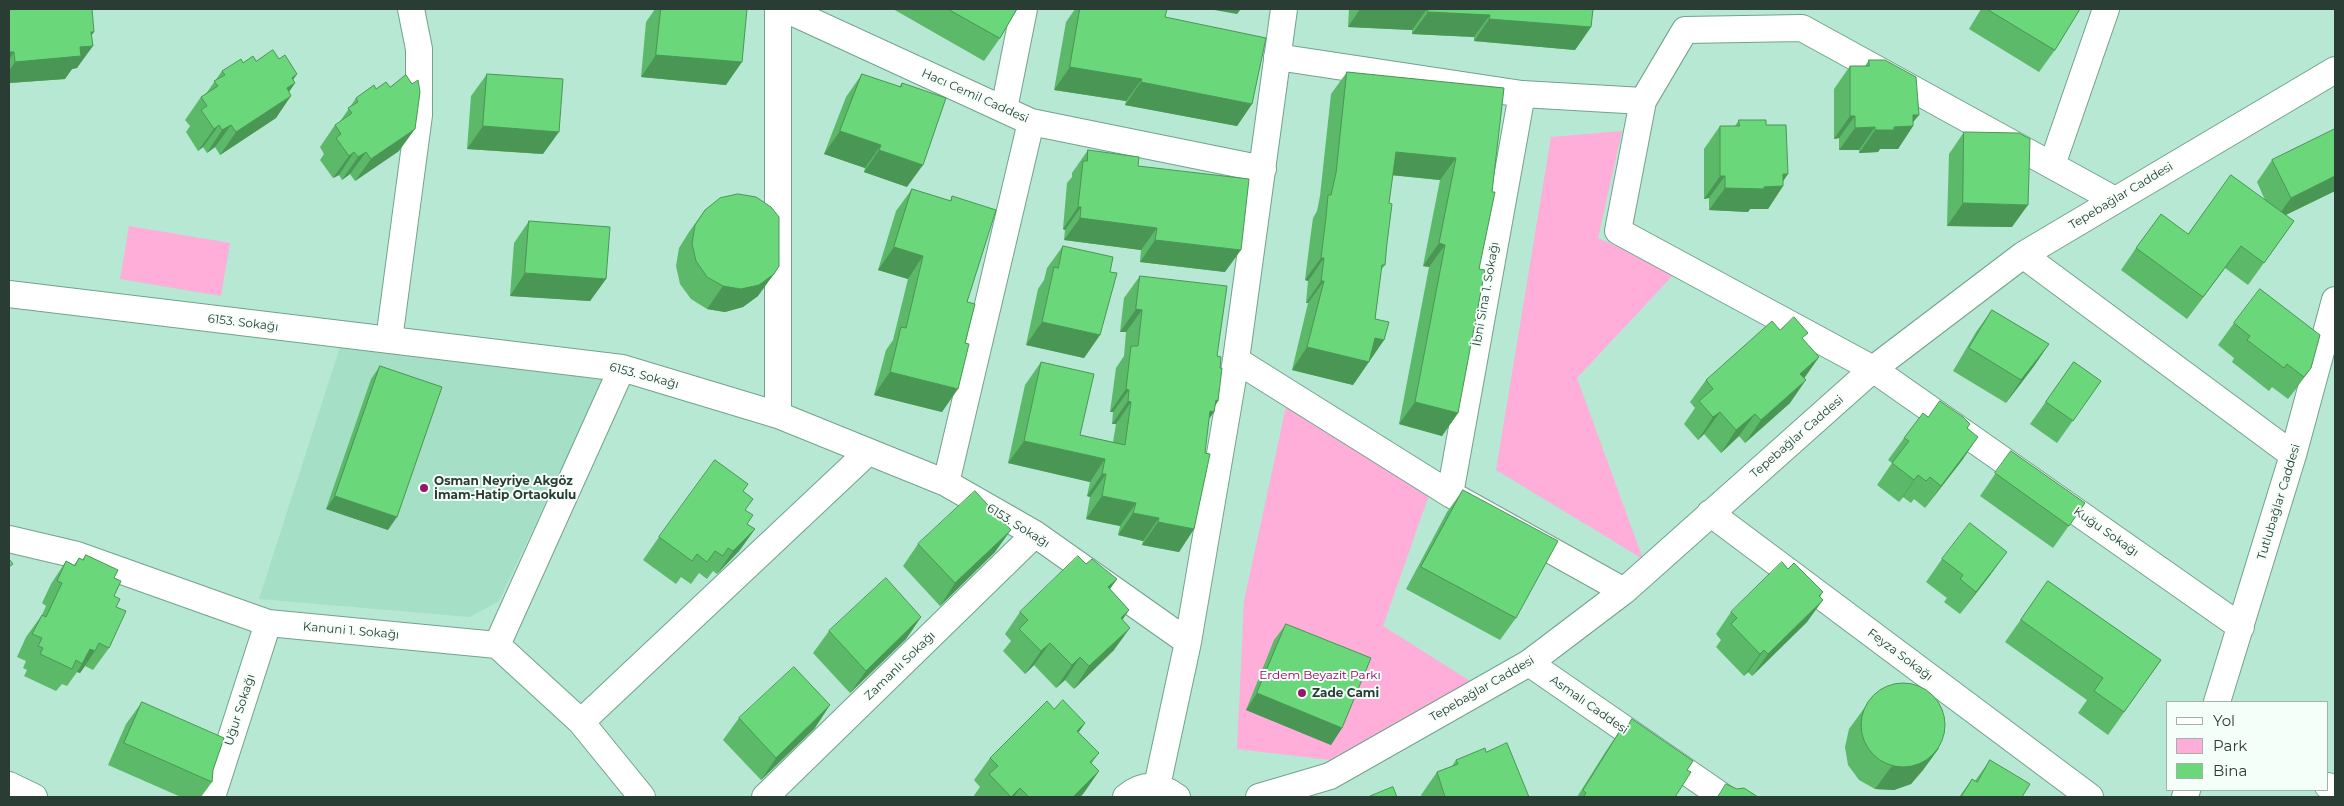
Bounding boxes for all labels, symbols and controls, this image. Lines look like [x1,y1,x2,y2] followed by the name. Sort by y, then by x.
[919,66,1031,126] street label: Hacı Cemil Caddesi
[2066,159,2176,233] street label: Tepebağlar Caddesi
[1470,241,1502,347] street label: İbni Sina 1. Sokağı
[207,312,279,334] street label: 6153. Sokağı
[608,360,680,392] street label: 6153. Sokağı
[1748,393,1846,481] street label: Tepebağlar Caddesi
[2254,442,2304,562] street label: Tutlubağlar Caddesi
[434,474,576,502] place label: Osman Neyriye Akgöz İmam-Hatip Ortaokulu
[418,482,430,494] marker: Osman Neyriye Akgöz İmam-Hatip Ortaokulu
[984,501,1052,551] street label: 6153. Sokağı
[2071,504,2141,560] street label: Kuğu Sokağı
[302,620,400,642] street label: Kanuni 1. Sokağı
[1865,626,1935,684] street label: Feyza Sokağı
[862,629,938,703] street label: Zamanlı Sokağı
[1427,653,1537,725] street label: Tepebağlar Caddesi
[1259,668,1381,682] park label: Erdem Beyazit Parkı
[222,672,258,748] street label: Uğur Sokağı
[1547,673,1631,737] street label: Asmalı Caddesi
[1312,686,1379,700] place label: Zade Cami
[1296,687,1308,699] marker: Zade Cami
[2166,701,2329,791] legend
[2213,711,2235,730] text: Yol
[2213,736,2247,755] text: Park
[2213,761,2247,780] text: Bina

